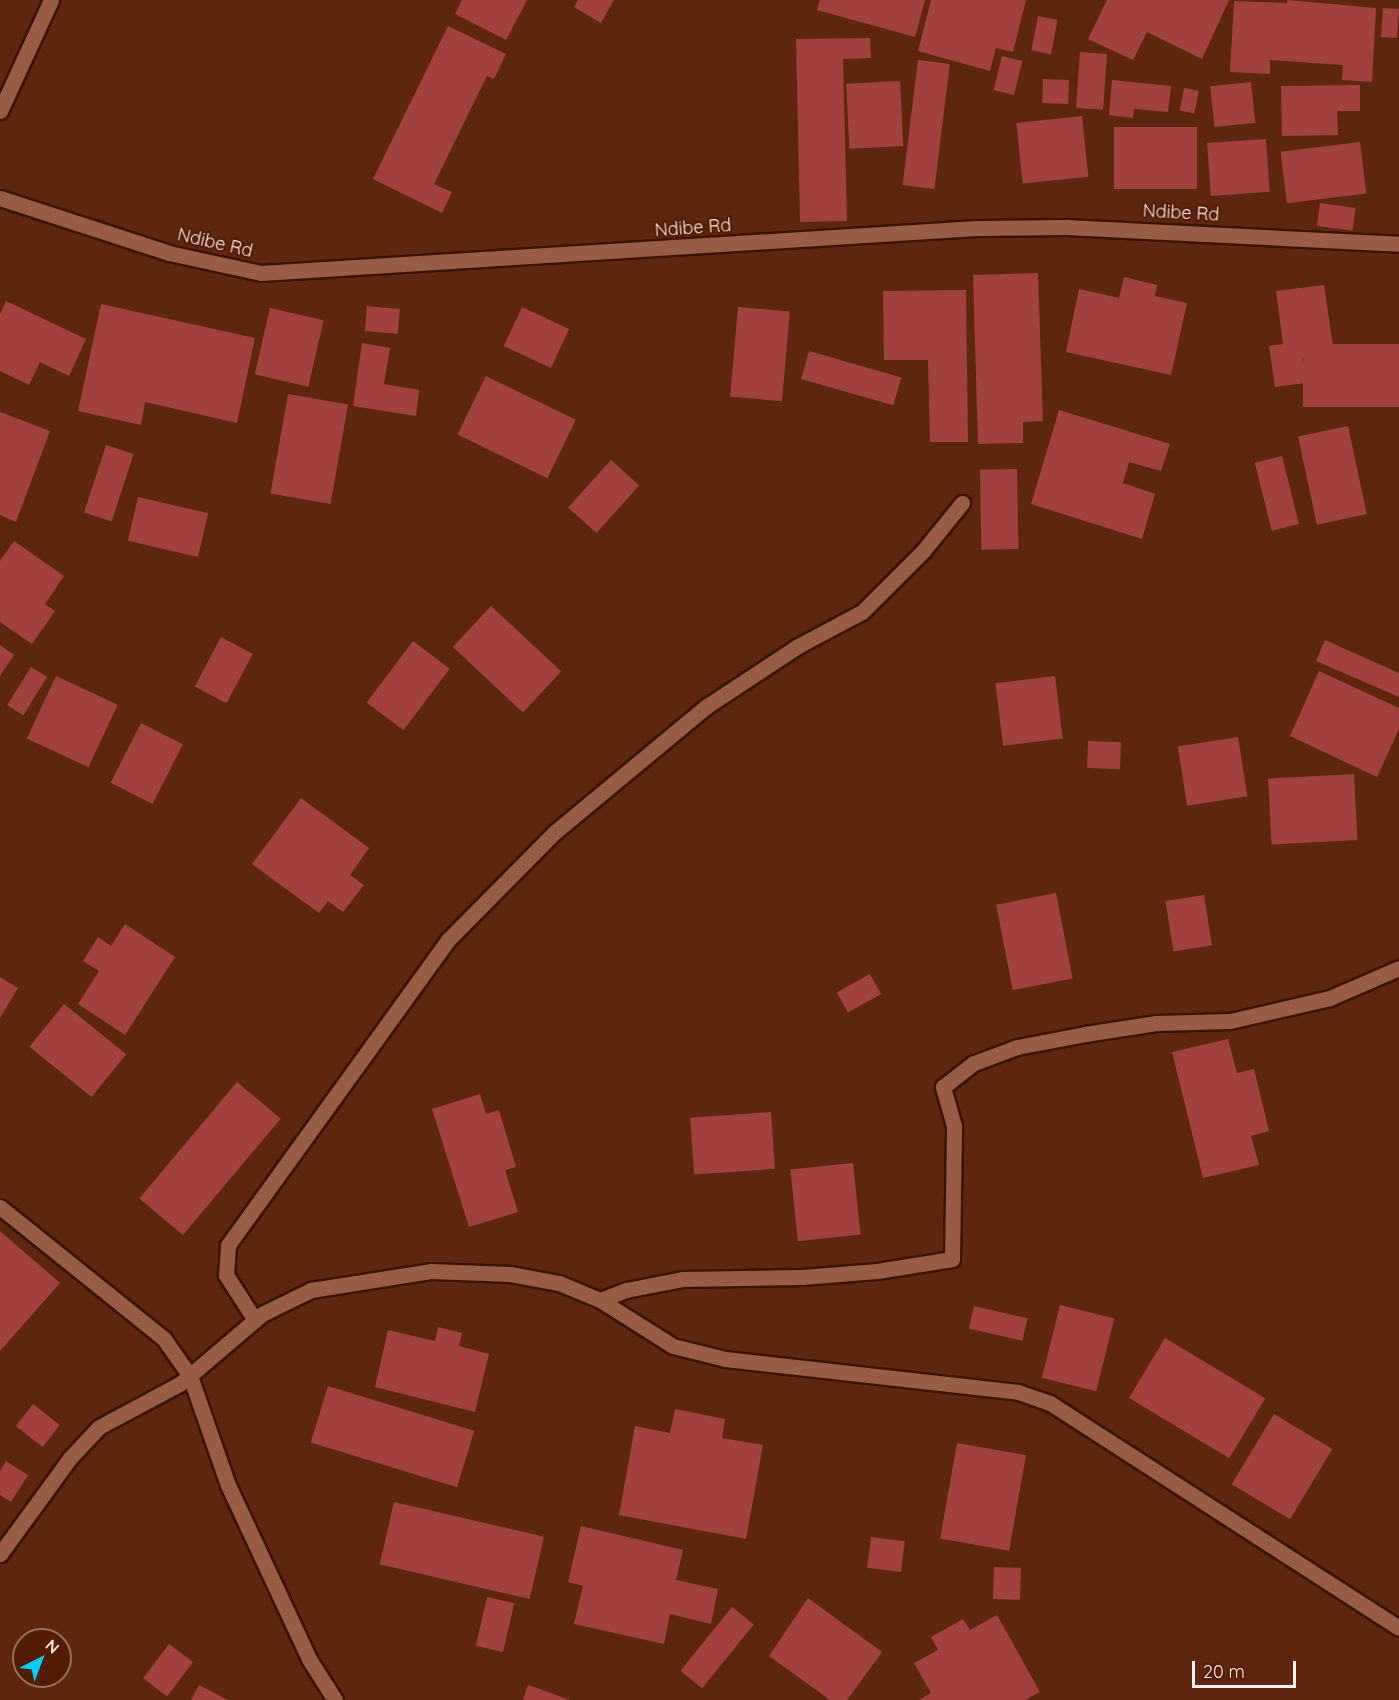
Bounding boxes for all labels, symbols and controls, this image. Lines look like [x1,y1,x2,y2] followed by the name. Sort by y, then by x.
[1142,200,1220,226] street label: Ndibe Rd
[654,215,732,241] street label: Ndibe Rd
[175,224,255,262] street label: Ndibe Rd
[12,1628,72,1688] north arrow
[42,1635,64,1657] text: N
[1195,1649,1298,1687] scale bar
[1203,1660,1245,1683] text: 20 m

